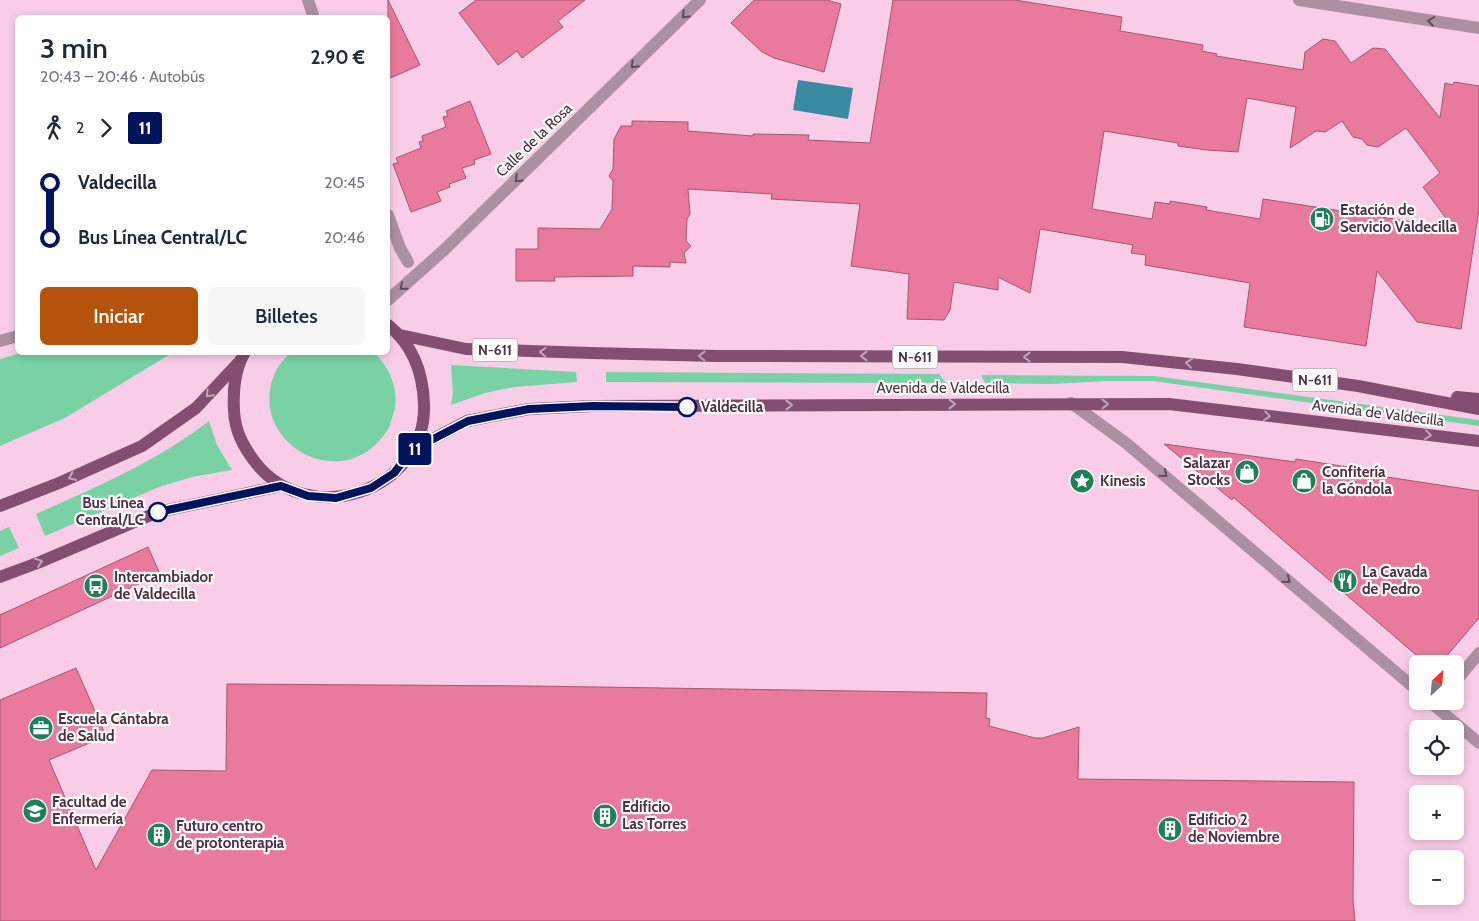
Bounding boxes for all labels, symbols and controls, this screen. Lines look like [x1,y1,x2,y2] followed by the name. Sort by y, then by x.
[681,9,690,18] one-way arrow
[1426,16,1435,26] one-way arrow
[40,31,108,65] text: 3 min
[310,46,365,69] text: 2.90 €
[631,59,640,68] one-way arrow
[40,67,205,86] text: 20:43 – 20:46 · Autobús
[492,99,576,181] street label: Calle de la Rosa
[40,114,68,142] icon: walk
[92,114,120,142] icon: forward
[138,117,152,139] text: 11
[76,118,84,137] text: 2
[78,171,157,194] text: Valdecilla
[324,173,365,192] text: 20:45
[515,173,524,182] one-way arrow
[1340,201,1457,236] place label: Estación de Servicio Valdecilla
[1309,206,1335,232] fuel station icon: Estación de Servicio Valdecilla
[78,226,247,249] text: Bus Línea Central/LC
[324,228,365,247] text: 20:46
[400,281,409,290] one-way arrow
[40,287,198,345] button: Iniciar
[208,287,365,345] button: Billetes
[472,338,518,362] road number: N-611
[538,346,546,357] one-way arrow
[892,346,938,368] road number: N-611
[697,351,705,361] one-way arrow
[860,351,868,361] one-way arrow
[1022,352,1030,362] one-way arrow
[1184,358,1192,369] one-way arrow
[1292,368,1338,392] road number: N-611
[877,379,1010,397] street label: Avenida de Valdecilla
[206,388,215,397] one-way arrow
[1311,396,1446,430] street label: Avenida de Valdecilla
[677,397,697,417] marker: Valdecilla
[701,398,764,416] place label: Valdecilla
[948,399,956,409] one-way arrow
[1102,399,1110,409] one-way arrow
[786,400,794,411] one-way arrow
[1263,410,1271,421] one-way arrow
[1425,429,1433,440] one-way arrow
[392,433,438,465] line badge: 11
[408,438,422,460] text: 11
[1183,454,1230,489] place label: Salazar Stocks
[1234,459,1260,485] shop icon: Salazar Stocks
[1322,463,1393,498] place label: Confitería la Góndola
[1069,468,1095,494] place icon: Kinesis
[1291,468,1317,494] shop icon: Confitería la Góndola
[1158,469,1167,478] one-way arrow
[68,472,76,482] one-way arrow
[1100,472,1146,490] place label: Kinesis
[76,494,145,529] place label: Bus Línea Central/LC
[148,502,168,522] marker: Bus Línea Central/LC
[34,558,43,568] one-way arrow
[1362,563,1428,598] place label: La Cavada de Pedro
[114,568,213,603] place label: Intercambiador de Valdecilla
[1332,568,1358,594] restaurant icon: La Cavada de Pedro
[83,573,109,599] bus stop icon: Intercambiador de Valdecilla
[1282,574,1291,583] one-way arrow
[1409,655,1464,710] north arrow
[1409,655,1464,905] map controls
[58,710,169,745] place label: Escuela Cántabra de Salud
[28,715,54,741] office icon: Escuela Cántabra de Salud
[1409,720,1464,775] button: locate
[1409,785,1464,840] button: +
[52,793,127,828] place label: Facultad de Enfermería
[22,798,48,824] school or university icon: Facultad de Enfermería
[622,798,686,833] place label: Edificio Las Torres
[592,803,618,829] building icon: Edificio Las Torres
[1188,811,1280,846] place label: Edificio 2 de Noviembre
[1157,816,1183,842] building icon: Edificio 2 de Noviembre
[176,817,285,852] place label: Futuro centro de protonterapia
[146,822,172,848] building icon: Futuro centro de protonterapia
[1409,850,1464,905] button: −

